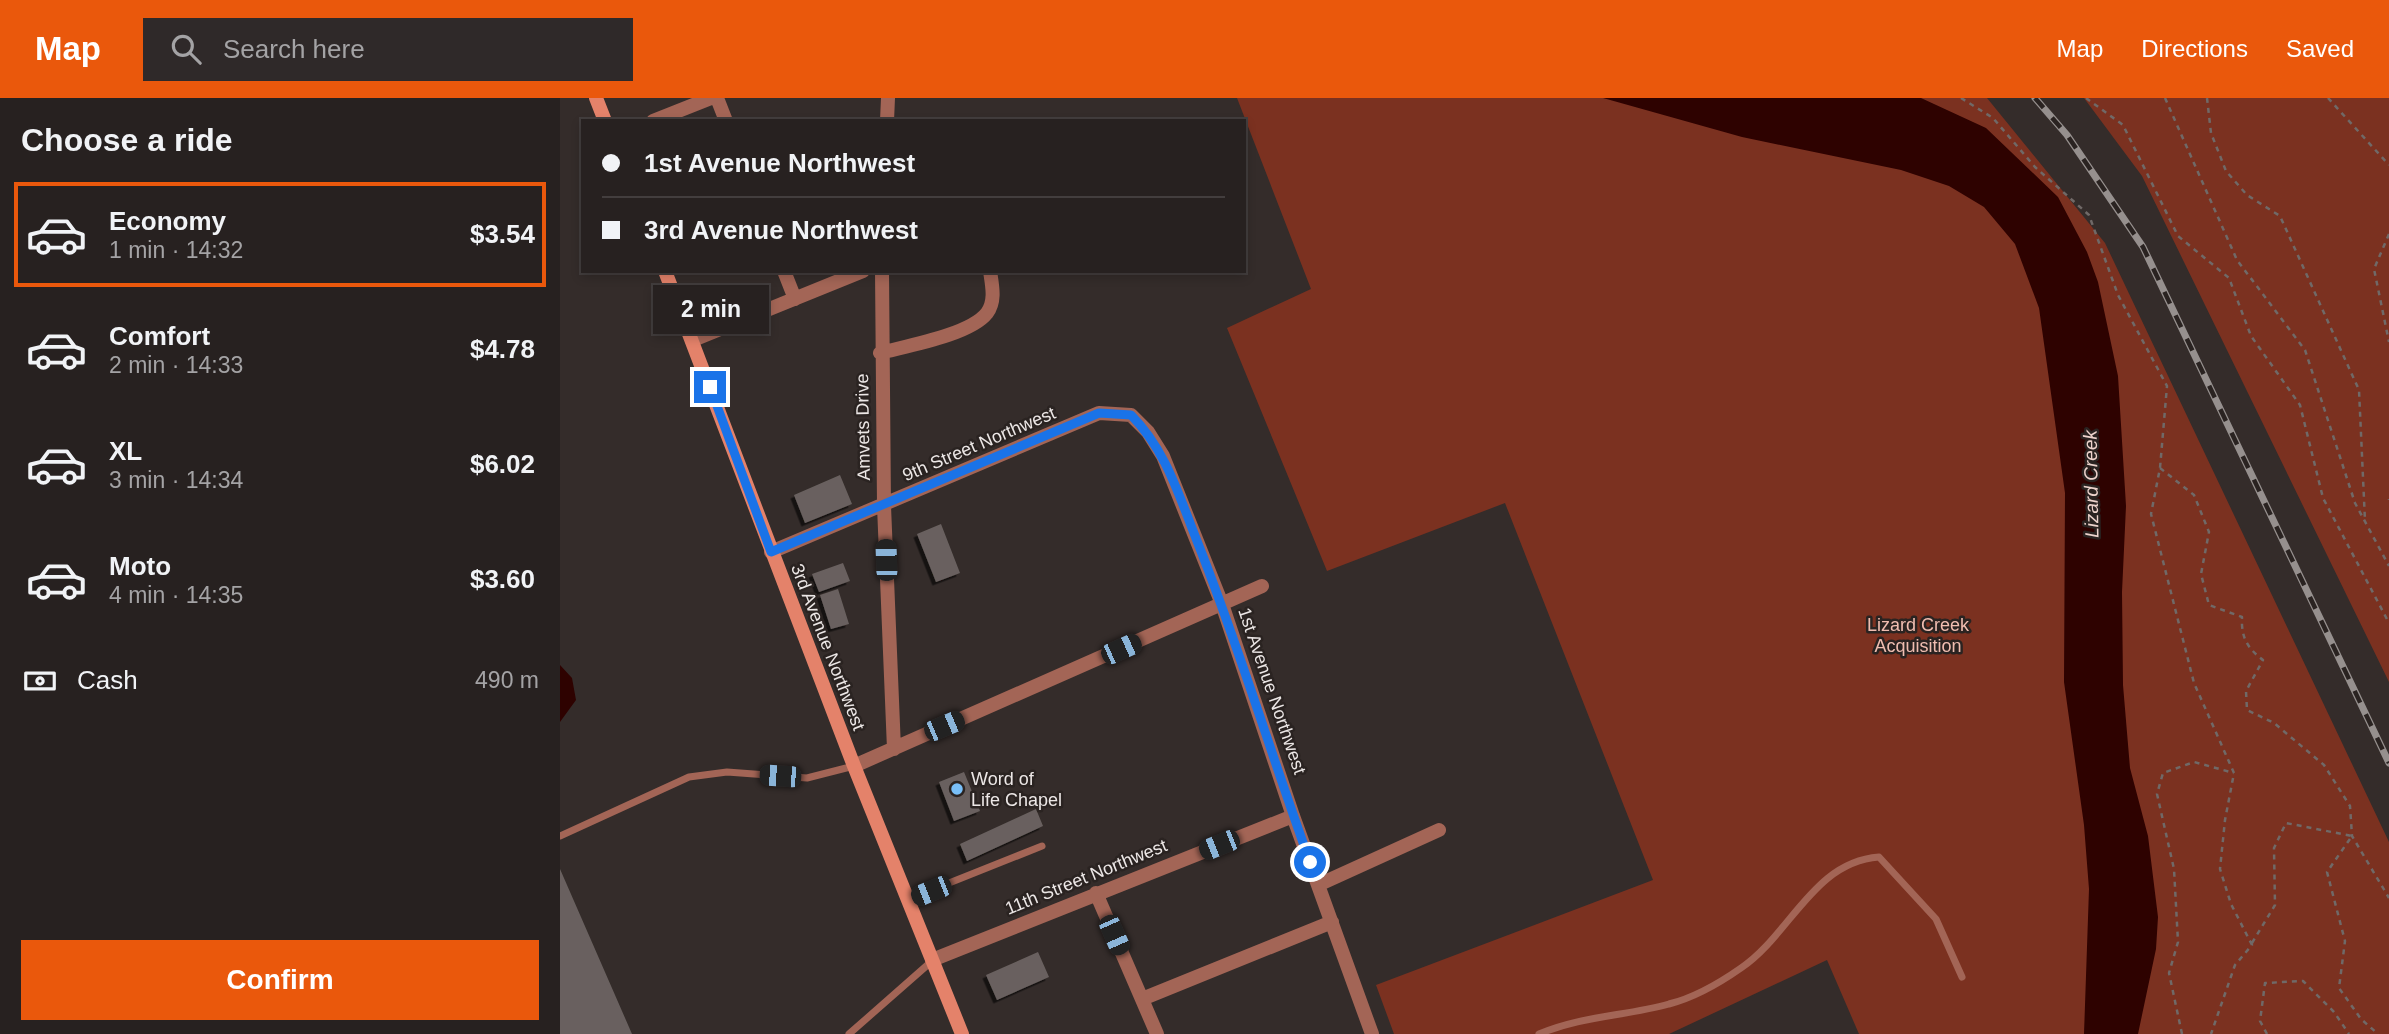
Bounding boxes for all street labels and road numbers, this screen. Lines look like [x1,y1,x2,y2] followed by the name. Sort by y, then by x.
[852,373,874,481] street label: Amvets Drive
[900,403,1058,485] street label: 9th Street Northwest
[787,561,869,733] street label: 3rd Avenue Northwest
[1234,605,1310,777] street label: 1st Avenue Northwest
[1002,835,1170,919] street label: 11th Street Northwest

